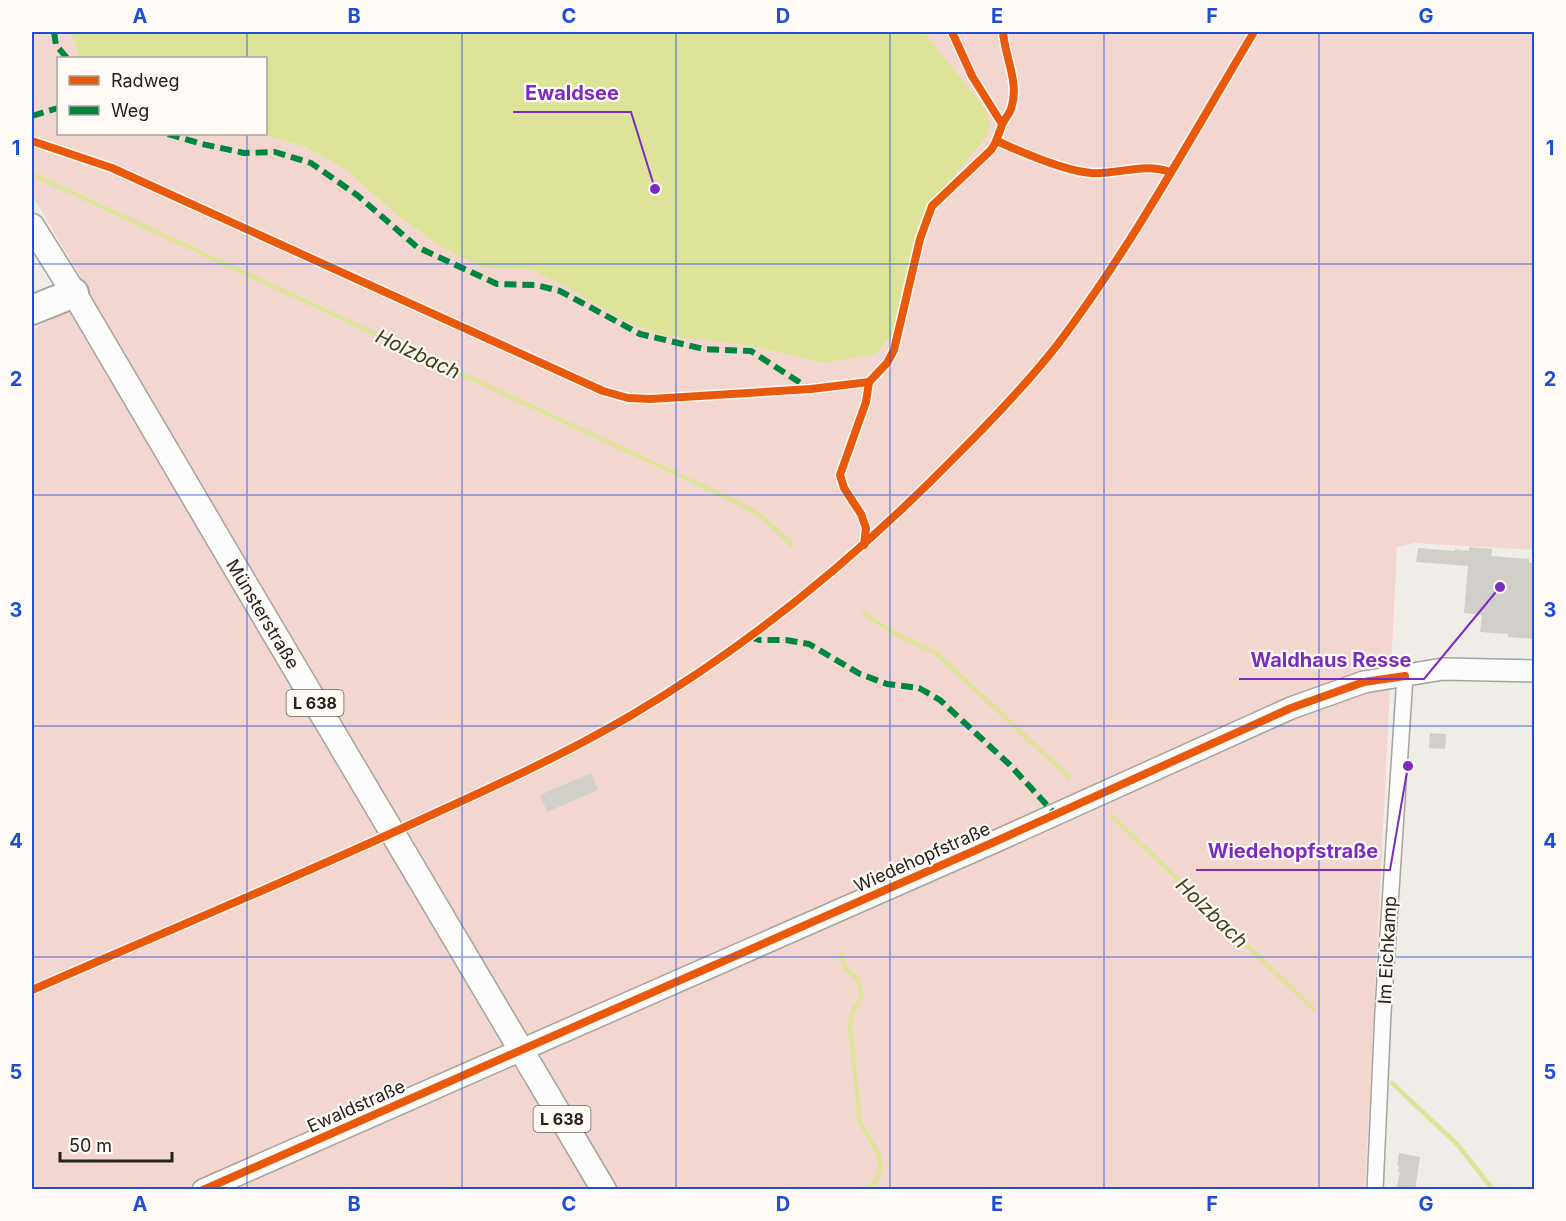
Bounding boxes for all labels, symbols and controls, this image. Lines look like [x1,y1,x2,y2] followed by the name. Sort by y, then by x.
[133,4,148,28] text: A
[347,4,361,28] text: B
[562,4,576,28] text: C
[776,4,790,28] text: D
[991,4,1003,28] text: E
[1206,4,1218,28] text: F
[1418,4,1434,28] text: G
[57,57,267,135] legend
[111,70,180,91] text: Radweg
[513,74,631,112] callout: Ewaldsee
[525,81,619,105] text: Ewaldsee
[111,100,149,121] text: Weg
[12,136,20,160] text: 1
[1546,136,1554,160] text: 1
[372,324,464,384] water label: Holzbach
[10,367,22,391] text: 2
[1544,367,1556,391] text: 2
[222,555,304,673] street label: Münsterstraße
[10,598,22,622] text: 3
[1544,598,1556,622] text: 3
[1239,641,1424,679] callout: Waldhaus Resse
[1251,648,1411,672] text: Waldhaus Resse
[286,690,344,716] road number: L 638
[851,818,993,896] street label: Wiedehopfstraße
[9,829,23,853] text: 4
[1543,829,1557,853] text: 4
[1196,832,1390,870] callout: Wiedehopfstraße
[1208,839,1378,863] text: Wiedehopfstraße
[1171,873,1253,953] water label: Holzbach
[1374,895,1400,1005] street label: Im Eichkamp
[10,1060,22,1084] text: 5
[1544,1060,1556,1084] text: 5
[304,1075,408,1137] street label: Ewaldstraße
[534,1106,590,1132] road number: L 638
[60,1125,172,1163] scale bar
[69,1135,112,1156] text: 50 m
[133,1192,148,1216] text: A
[347,1192,361,1216] text: B
[562,1192,576,1216] text: C
[776,1192,790,1216] text: D
[991,1192,1003,1216] text: E
[1206,1192,1218,1216] text: F
[1418,1192,1434,1216] text: G

